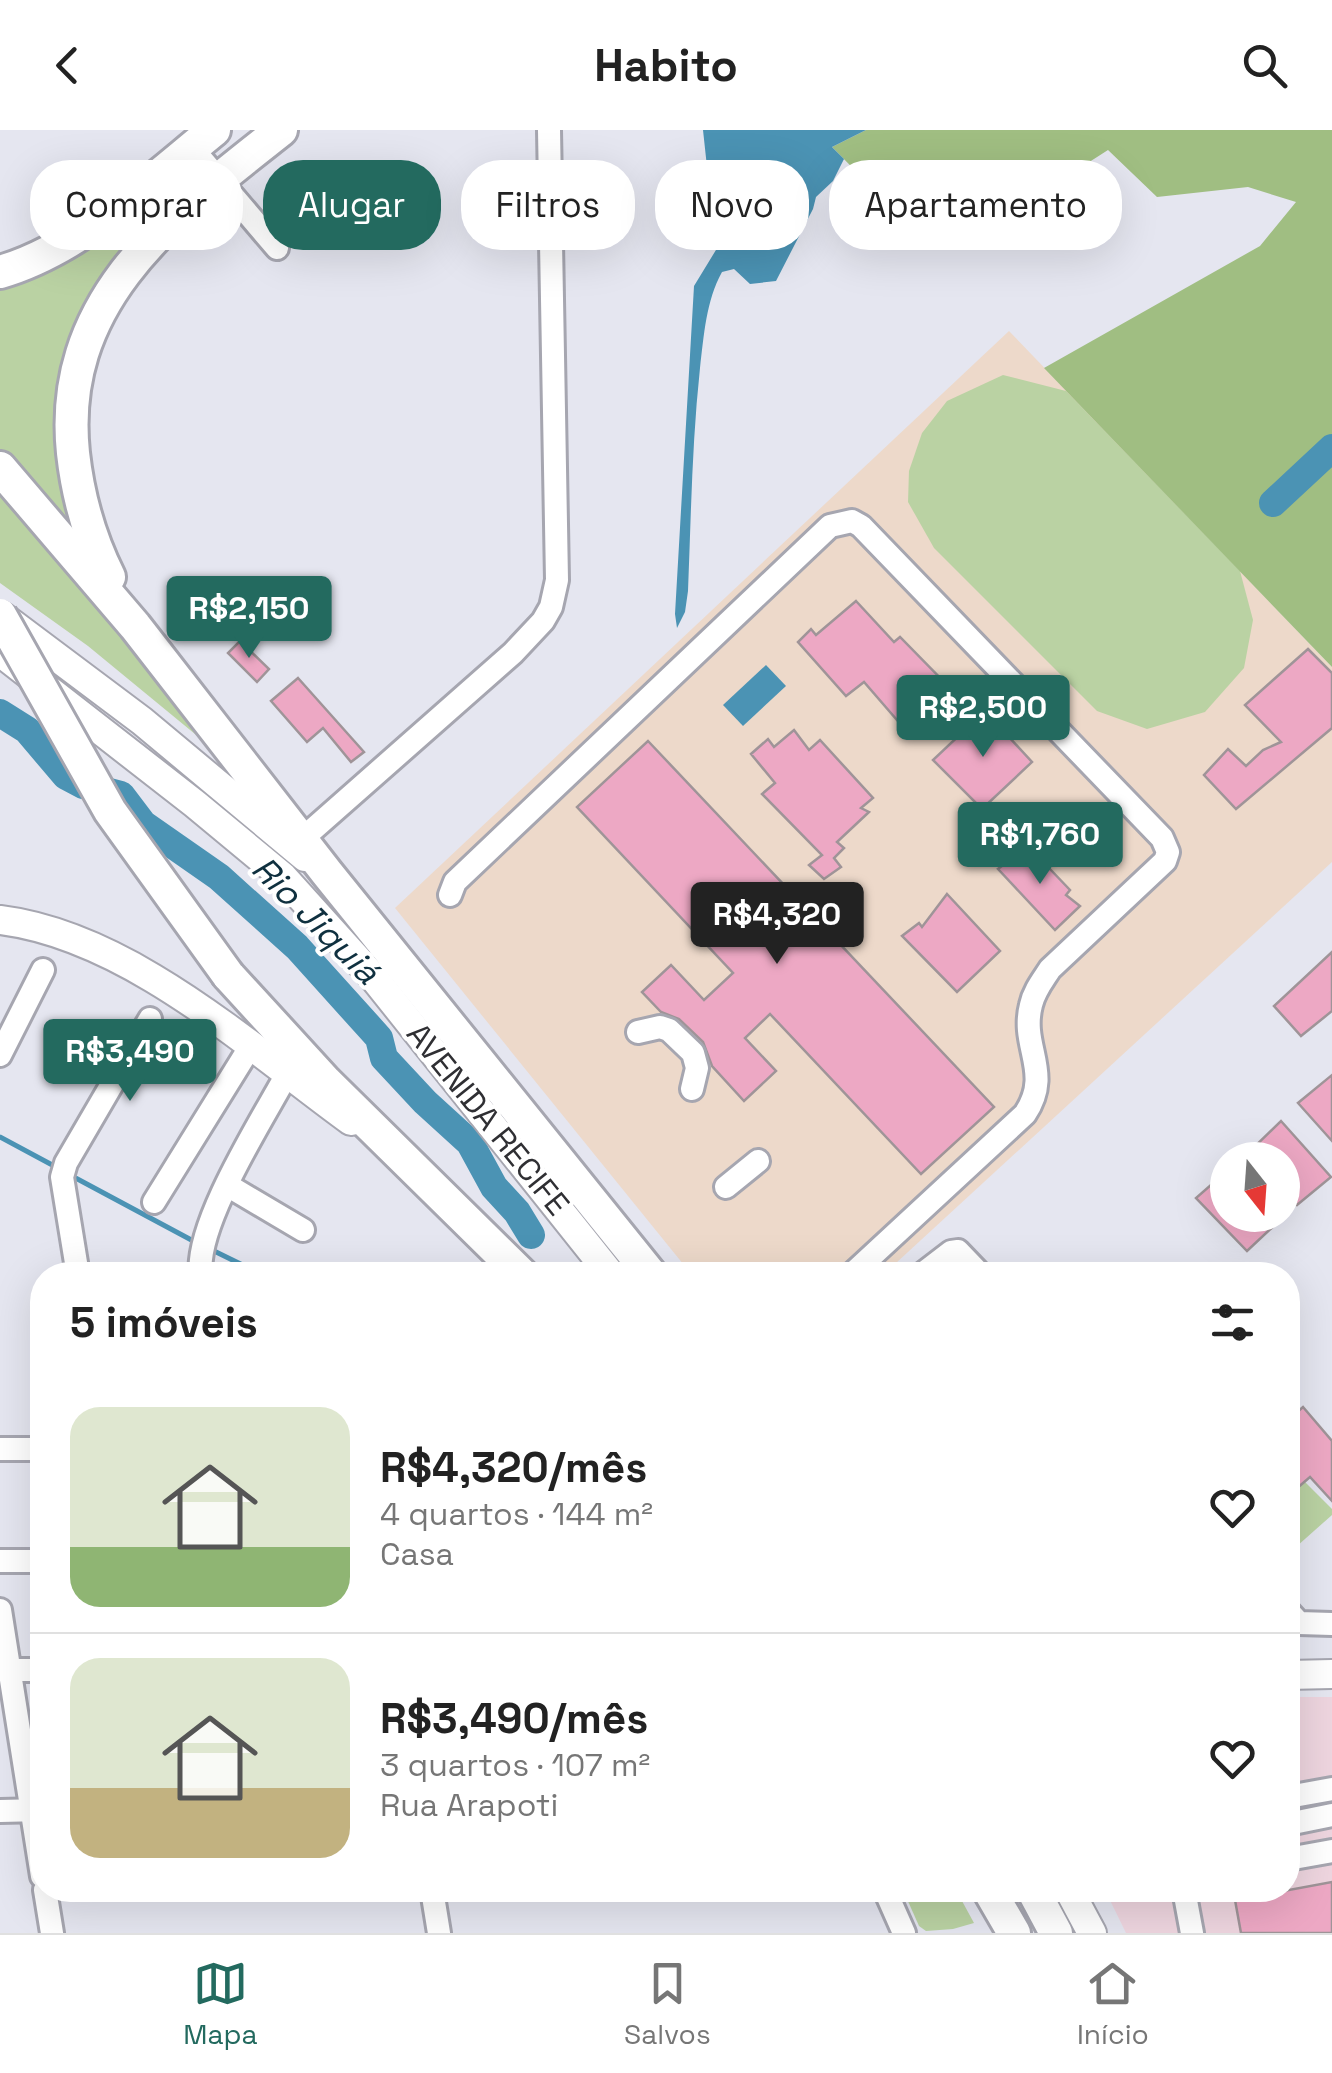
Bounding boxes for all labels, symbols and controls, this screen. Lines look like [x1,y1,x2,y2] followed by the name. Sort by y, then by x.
[594,37,738,94] text: Habito
[40,38,95,93] icon: back
[1237,38,1292,93] icon: search
[30,160,243,250] chip: Comprar
[263,160,441,250] chip: Alugar
[461,160,635,250] chip: Filtros
[655,160,809,250] chip: Novo
[829,160,1122,250] chip: Apartamento
[157,576,341,661] pin: R$2,150
[189,588,309,628] text: R$2,150
[891,675,1075,760] pin: R$2,500
[919,687,1047,727] text: R$2,500
[948,802,1132,887] pin: R$1,760
[980,814,1100,854] text: R$1,760
[243,847,390,994] water label: Rio Jiquiá
[685,882,869,967] pin: R$4,320
[713,894,841,934] text: R$4,320
[398,1015,578,1223] street label: AVENIDA RECIFE
[38,1019,222,1104] pin: R$3,490
[65,1031,195,1071] text: R$3,490
[1210,1142,1300,1232] north arrow
[1210,1142,1300,1232] map controls
[1205,1295,1260,1350] icon: filters
[70,1296,258,1349] text: 5 imóveis
[380,1441,647,1494] text: R$4,320/mês
[150,1447,270,1567] icon: home
[1205,1480,1260,1535] icon: heart
[380,1494,653,1534] text: 4 quartos · 144 m²
[380,1534,454,1574] text: Casa
[380,1692,648,1745] text: R$3,490/mês
[150,1698,270,1818] icon: home
[1205,1731,1260,1786] icon: heart
[380,1745,650,1785] text: 3 quartos · 107 m²
[380,1785,558,1825] text: Rua Arapoti
[183,1956,258,2052] tab: Mapa
[624,1956,711,2052] tab: Salvos
[1077,1956,1149,2052] tab: Início

